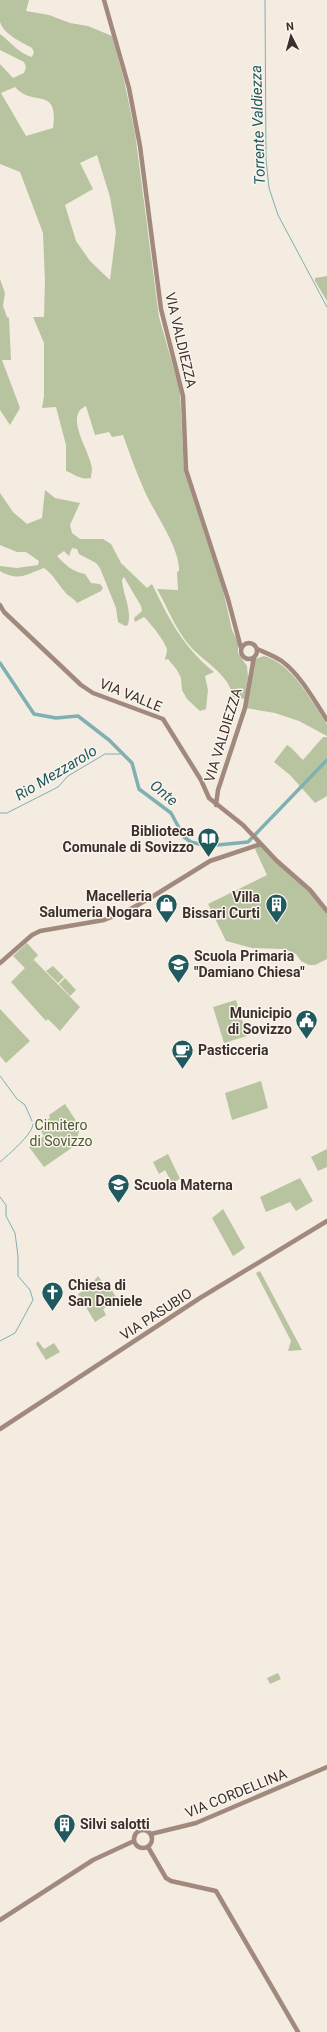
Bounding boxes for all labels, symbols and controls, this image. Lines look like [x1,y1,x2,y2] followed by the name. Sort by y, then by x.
[271,16,311,56] north arrow
[285,20,295,33] text: N
[247,65,269,185] water label: Torrente Valdiezza
[162,291,200,389] street label: VIA VALDIEZZA
[97,675,165,715] street label: VIA VALLE
[201,686,245,784] street label: VIA VALDIEZZA
[12,742,100,804] water label: Rio Mezzarolo
[147,776,182,810] water label: Onte
[63,823,194,855] place label: Biblioteca Comunale di Sovizzo
[196,826,222,859] library icon: Biblioteca Comunale di Sovizzo
[39,888,153,920] place label: Macelleria Salumeria Nogara
[182,889,260,921] place label: Villa Bissari Curti
[154,891,180,924] shop icon: Macelleria Salumeria Nogara
[263,892,289,925] building icon: Villa Bissari Curti
[194,948,305,980] place label: Scuola Primaria "Damiano Chiesa"
[165,951,191,984] school or university icon: Scuola Primaria "Damiano Chiesa"
[228,1005,292,1037] place label: Municipio di Sovizzo
[294,1008,320,1041] public building icon: Municipio di Sovizzo
[169,1037,195,1070] cafe icon: Pasticceria
[198,1042,269,1058] place label: Pasticceria
[30,1117,92,1149] park label: Cimitero di Sovizzo
[105,1172,131,1205] school or university icon: Scuola Materna
[134,1177,233,1193] place label: Scuola Materna
[68,1277,143,1309] place label: Chiesa di San Daniele
[40,1280,66,1313] church icon: Chiesa di San Daniele
[117,1285,195,1343] street label: VIA PASUBIO
[183,1765,289,1821] street label: VIA CORDELLINA
[51,1811,77,1844] building icon: Silvi salotti
[80,1816,150,1832] place label: Silvi salotti

